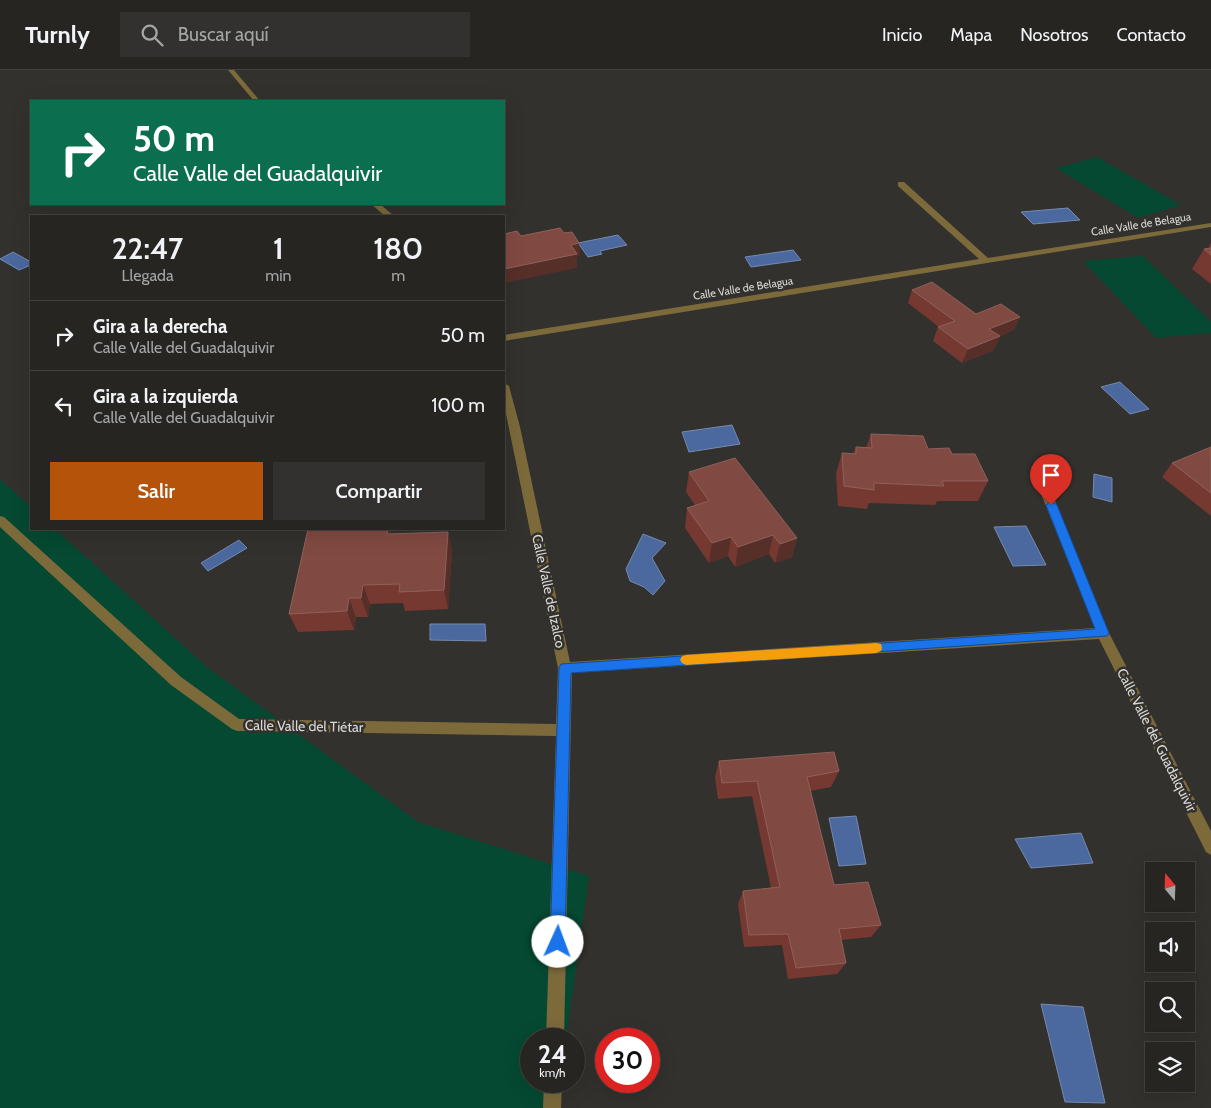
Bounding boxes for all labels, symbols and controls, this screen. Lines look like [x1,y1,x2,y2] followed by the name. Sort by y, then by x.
[120,12,470,57] search box
[25,20,90,49] text: Turnly
[138,21,166,49] icon: search
[178,23,269,46] text: Buscar aquí
[882,24,922,46] text: Inicio
[950,24,992,46] text: Mapa
[1020,24,1089,46] text: Nosotros
[1117,24,1186,46] text: Contacto
[133,117,215,160] text: 50 m
[50,120,115,185] icon: right
[133,160,382,187] text: Calle Valle del Guadalquivir
[1090,209,1193,239] street label: Calle Valle de Belagua
[112,230,183,267] text: 22:47
[273,230,284,267] text: 1
[373,230,423,267] text: 180
[122,266,174,285] text: Llegada
[265,266,292,285] text: min
[391,266,405,285] text: m
[692,273,795,303] street label: Calle Valle de Belagua
[93,315,228,338] text: Gira a la derecha
[50,322,78,350] icon: right
[441,324,485,347] text: 50 m
[93,338,274,357] text: Calle Valle del Guadalquivir
[93,385,238,408] text: Gira a la izquierda
[50,392,78,420] icon: left
[431,394,485,417] text: 100 m
[93,408,274,427] text: Calle Valle del Guadalquivir
[1030,454,1072,505] pin
[1037,461,1065,489] icon: arrive
[50,462,263,520] button: Salir
[273,462,485,520] button: Compartir
[528,533,570,650] street label: Calle Valle de Izalco
[1113,665,1201,815] street label: Calle Valle del Guadalquivir
[245,716,364,736] street label: Calle Valle del Tiétar
[1145,862,1195,912] north arrow
[1145,862,1195,1092] map controls
[531,915,583,967] position arrow
[1145,922,1195,972] button: sound
[1145,982,1195,1032] button: search
[595,1028,660,1093] speed limit sign: 30
[538,1039,567,1069] text: 24
[1145,1042,1195,1092] button: layers
[539,1065,566,1080] text: km/h

